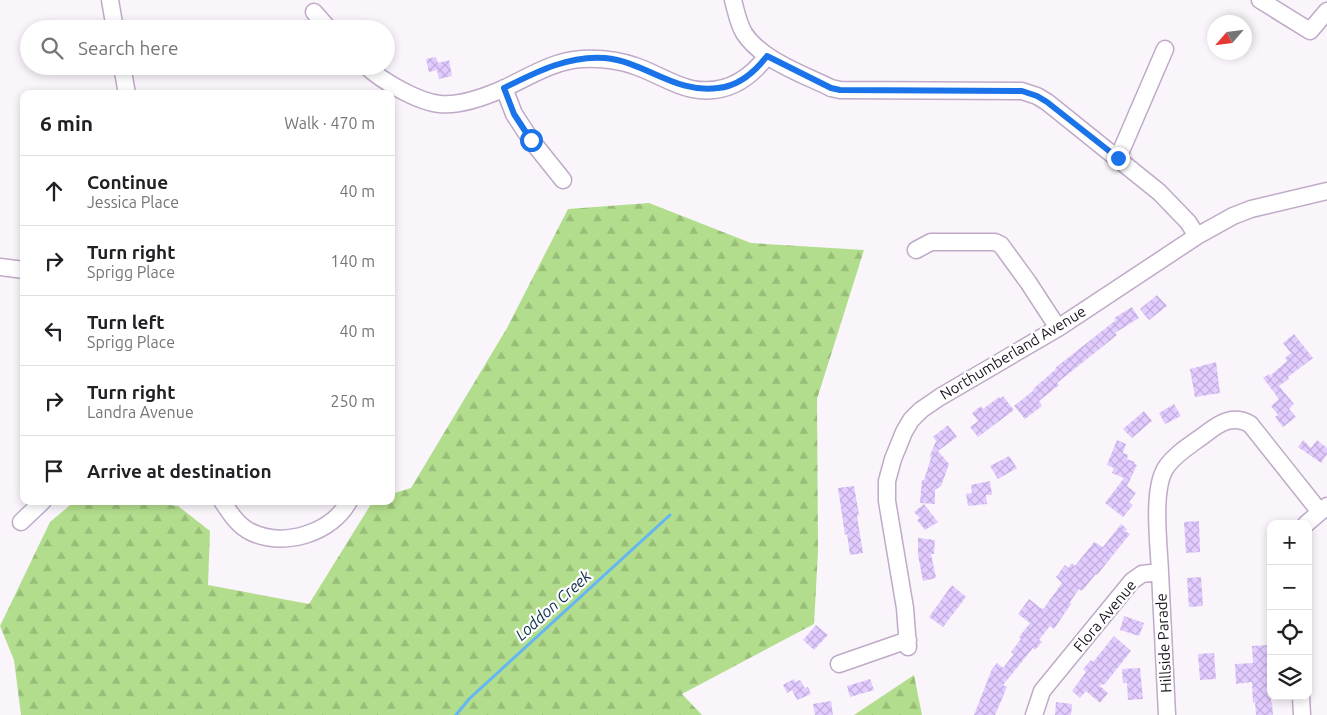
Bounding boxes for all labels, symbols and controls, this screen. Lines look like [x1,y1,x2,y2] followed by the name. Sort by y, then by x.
[1207,15,1252,60] north arrow
[20,20,395,75] search box
[38,34,66,62] icon: search
[78,37,178,59] text: Search here
[40,111,93,135] text: 6 min
[284,114,375,132] text: Walk · 470 m
[520,129,543,152] route start
[1107,147,1130,170] route end
[87,171,168,193] text: Continue
[40,177,68,205] icon: ahead
[339,182,375,200] text: 40 m
[87,193,179,211] text: Jessica Place
[87,241,175,263] text: Turn right
[40,247,68,275] icon: right
[330,252,375,270] text: 140 m
[87,263,175,281] text: Sprigg Place
[937,302,1089,403] street label: Northumberland Avenue
[87,311,165,333] text: Turn left
[40,317,68,345] icon: left
[339,322,375,340] text: 40 m
[87,333,175,351] text: Sprigg Place
[87,381,175,403] text: Turn right
[40,387,68,415] icon: right
[330,392,375,410] text: 250 m
[87,403,194,421] text: Landra Avenue
[40,457,68,485] icon: arrive
[87,460,272,482] text: Arrive at destination
[1267,520,1312,700] map controls
[1267,520,1312,565] button: +
[1267,565,1312,610] button: −
[512,566,595,644] water label: Loddon Creek
[1070,577,1139,655] street label: Flora Avenue
[1152,593,1175,693] street label: Hillside Parade
[1267,610,1312,655] button: locate
[1267,655,1312,700] button: layers

